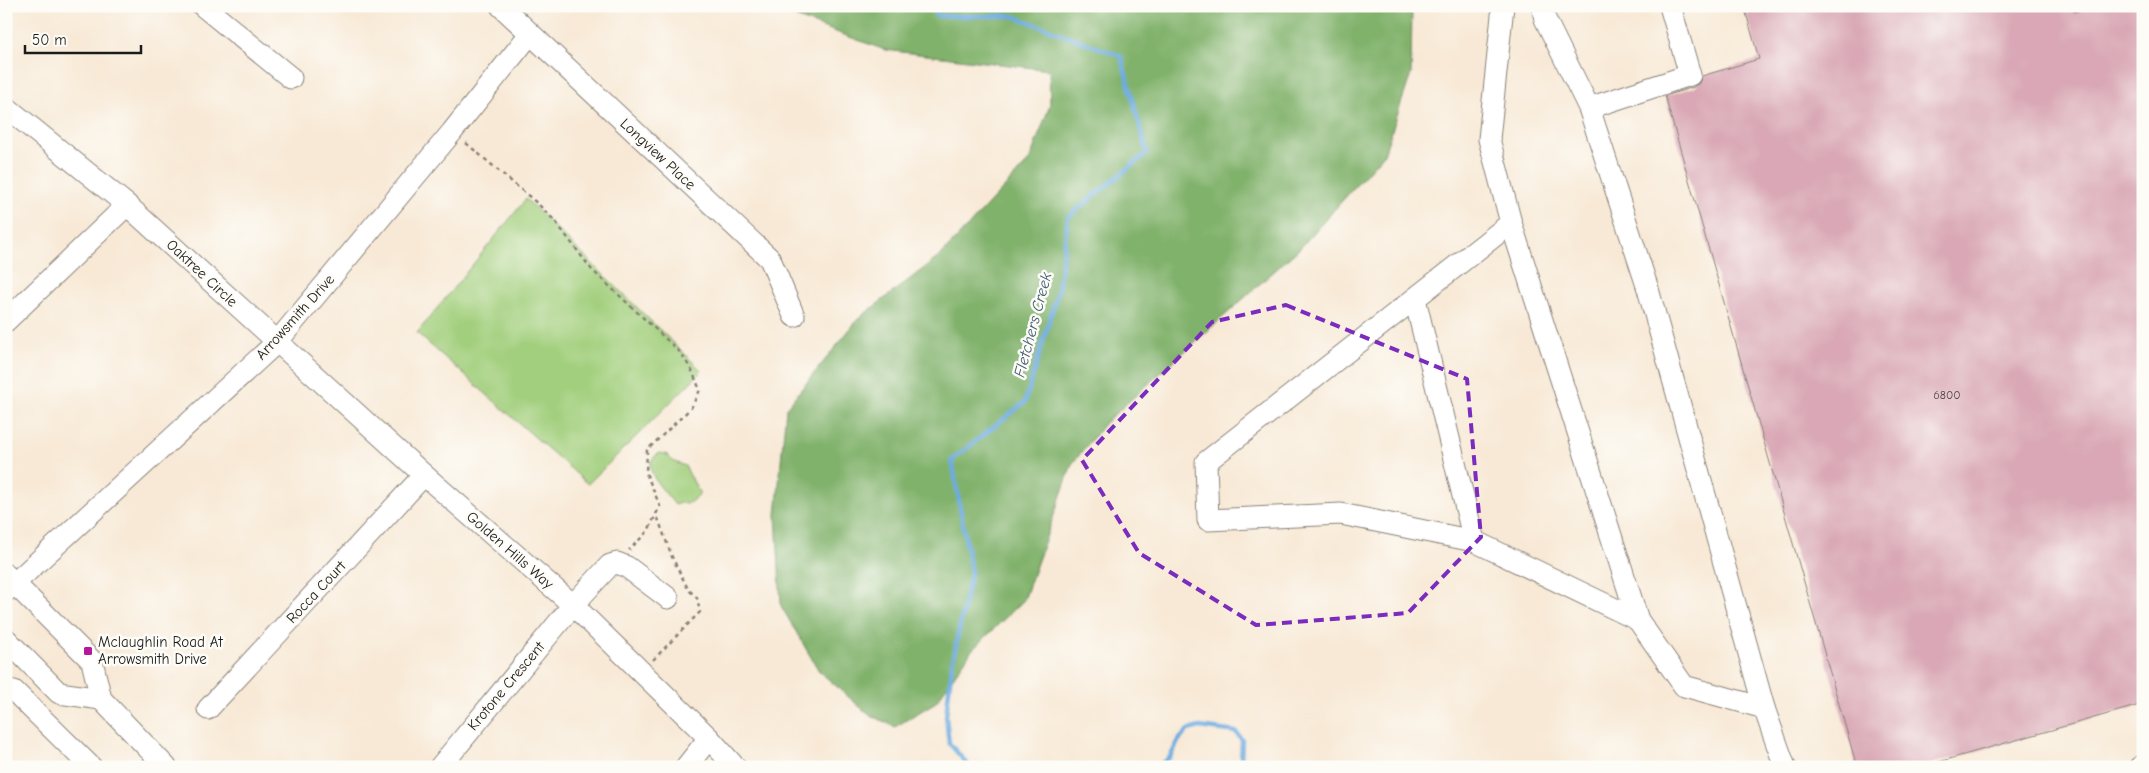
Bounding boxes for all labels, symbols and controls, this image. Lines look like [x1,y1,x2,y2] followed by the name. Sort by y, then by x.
[25,22,141,54] scale bar
[32,31,67,49] text: 50 m
[616,114,700,194] street label: Longview Place
[163,235,242,311] street label: Oaktree Circle
[252,270,338,363] street label: Arrowsmith Drive
[1010,270,1056,379] water label: Fletchers Creek
[1933,388,1961,402] house number: 6800
[463,507,557,593] street label: Golden Hills Way
[282,556,350,627] street label: Rocca Court
[98,633,224,668] place label: Mclaughlin Road At Arrowsmith Drive
[464,637,549,734] street label: Krotone Crescent
[82,645,94,657] marker: Mclaughlin Road At Arrowsmith Drive

